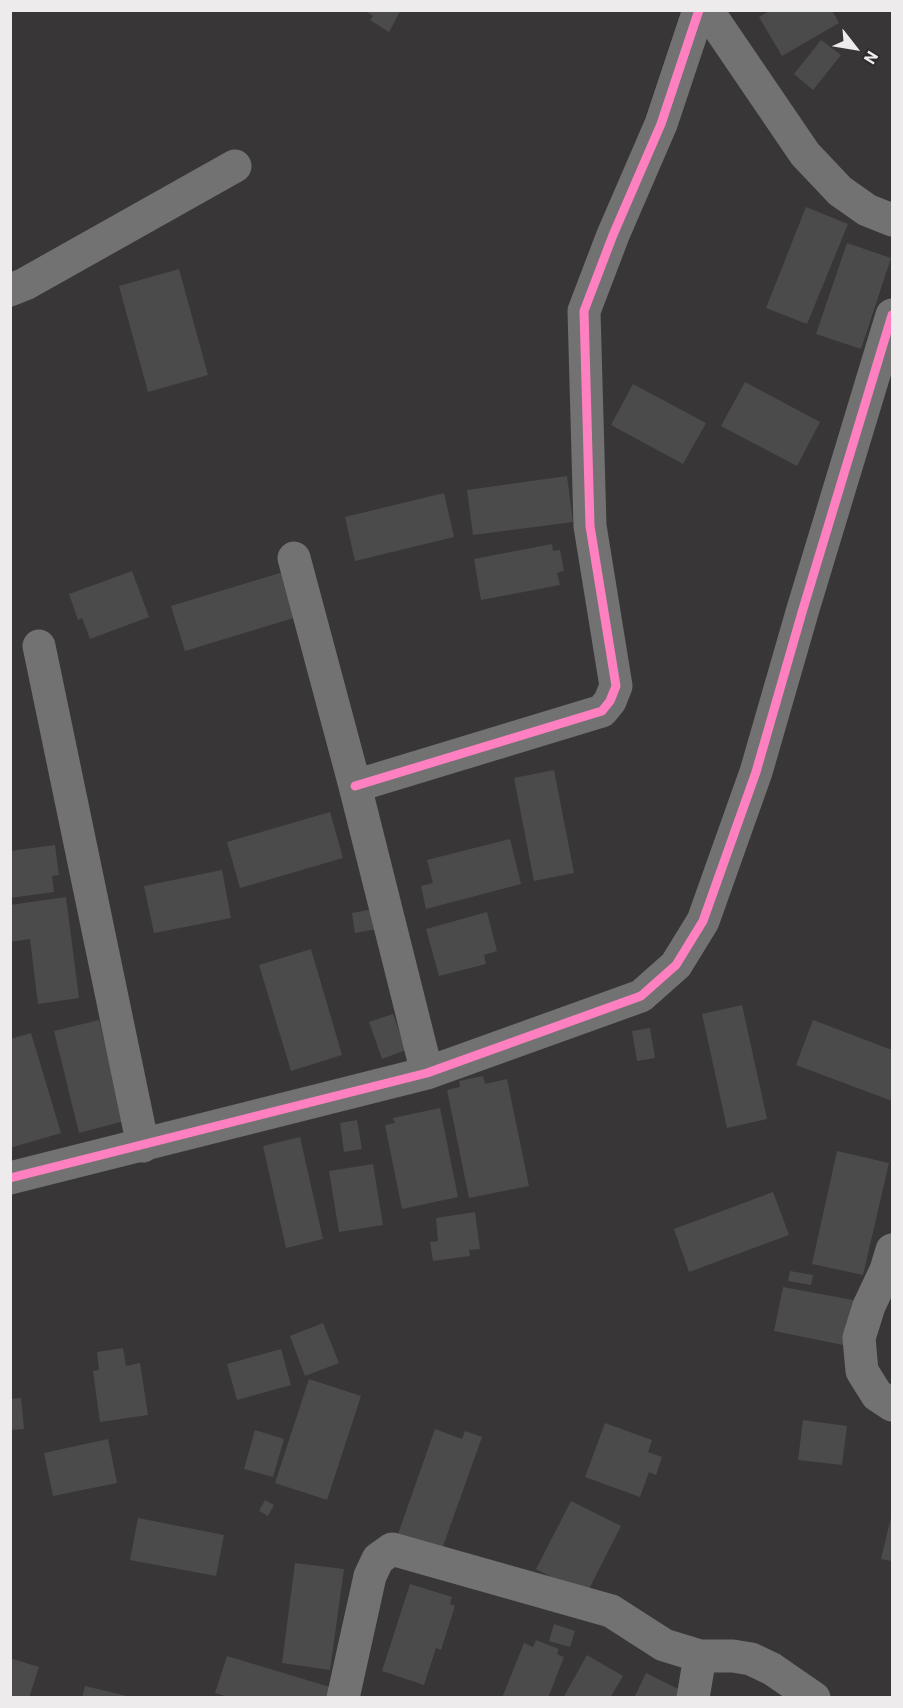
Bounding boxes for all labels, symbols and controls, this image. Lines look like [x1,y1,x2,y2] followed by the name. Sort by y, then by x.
[825,18,885,78] north arrow
[860,48,882,67] text: N

